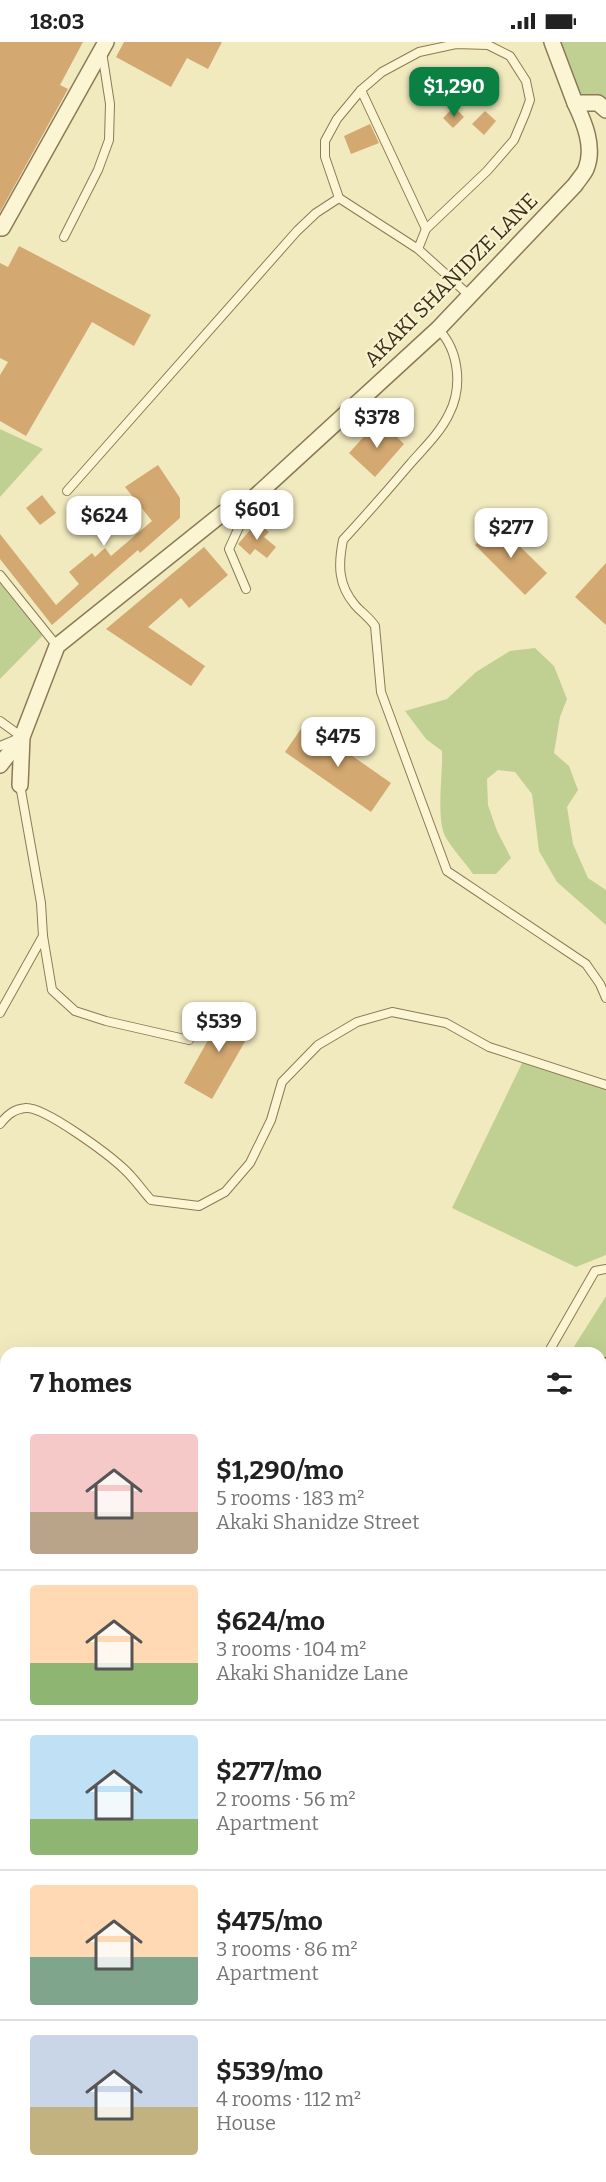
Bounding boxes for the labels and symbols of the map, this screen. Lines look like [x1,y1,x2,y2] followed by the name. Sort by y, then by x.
[405,67,503,118] pin: $1,290
[359,188,543,372] street label: AKAKI SHANIDZE LANE
[341,398,413,449] pin: $378
[221,490,293,541] pin: $601
[68,496,140,547] pin: $624
[475,508,547,559] pin: $277
[302,717,374,768] pin: $475
[183,1002,255,1053] pin: $539

